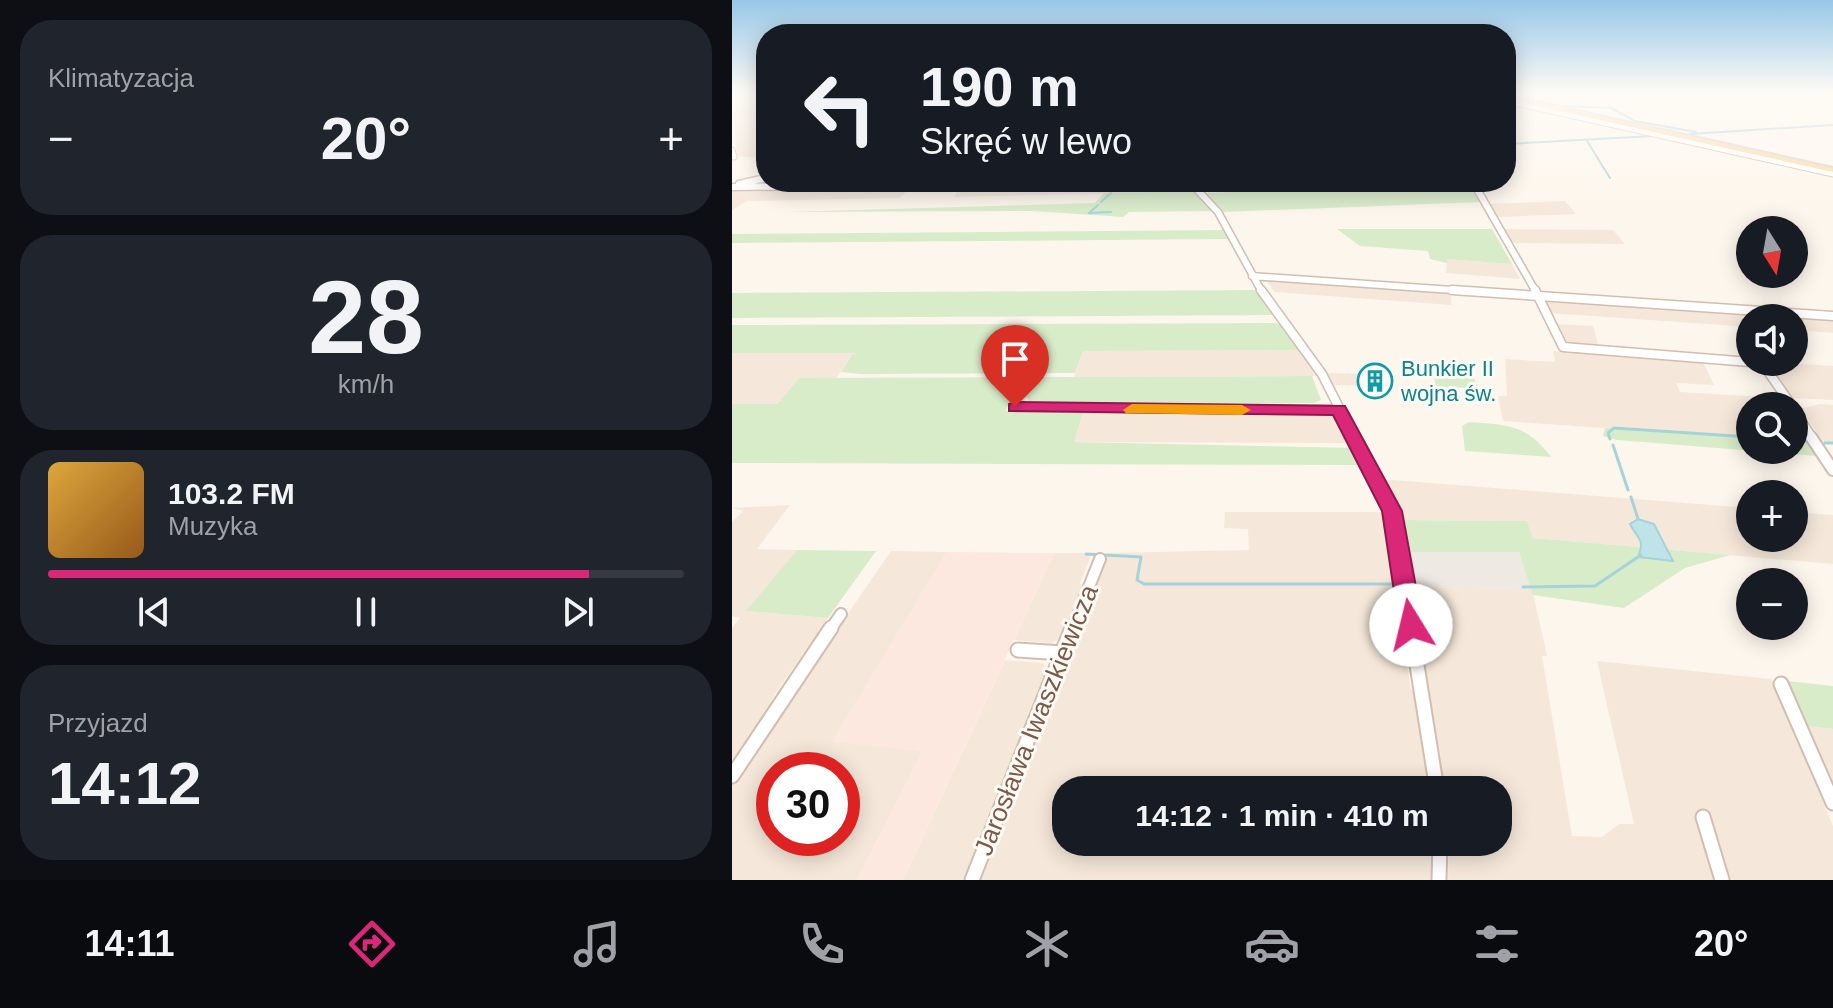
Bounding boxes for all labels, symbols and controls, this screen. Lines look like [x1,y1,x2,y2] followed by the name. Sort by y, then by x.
[920,55,1079,118] text: 190 m
[788,56,892,160] icon: left
[48,63,194,93] text: Klimatyzacja
[321,105,411,172] text: 20°
[48,114,74,163] text: −
[658,114,684,163] text: +
[920,121,1132,162] text: Skręć w lewo
[1736,216,1808,288] north arrow
[1736,216,1808,640] map controls
[308,259,424,375] text: 28
[1736,304,1808,376] button: sound
[981,325,1049,407] pin
[993,337,1037,381] icon: arrive
[1400,356,1496,406] place label: Bunkier II wojna św.
[1356,362,1394,400] building icon: Bunkier II wojna św.
[338,369,394,399] text: km/h
[1736,392,1808,464] button: search
[168,477,295,510] text: 103.2 FM
[1736,480,1808,552] button: +
[168,511,258,541] text: Muzyka
[1736,568,1808,640] button: −
[968,580,1104,860] street label: Jarosława Iwaszkiewicza
[1369,583,1453,667] position arrow
[132,590,176,634] icon: previous
[344,590,388,634] icon: pause
[556,590,600,634] icon: next
[48,708,148,738] text: Przyjazd
[48,750,201,817] text: 14:12
[756,752,860,856] speed limit sign: 30
[1135,799,1429,832] text: 14:12 · 1 min · 410 m
[344,916,400,972] icon: directions
[569,916,625,972] icon: music
[794,916,850,972] icon: phone
[1019,916,1075,972] icon: climate
[1244,916,1300,972] icon: car
[1469,916,1525,972] icon: filters
[85,923,175,964] text: 14:11
[1694,923,1748,964] text: 20°

